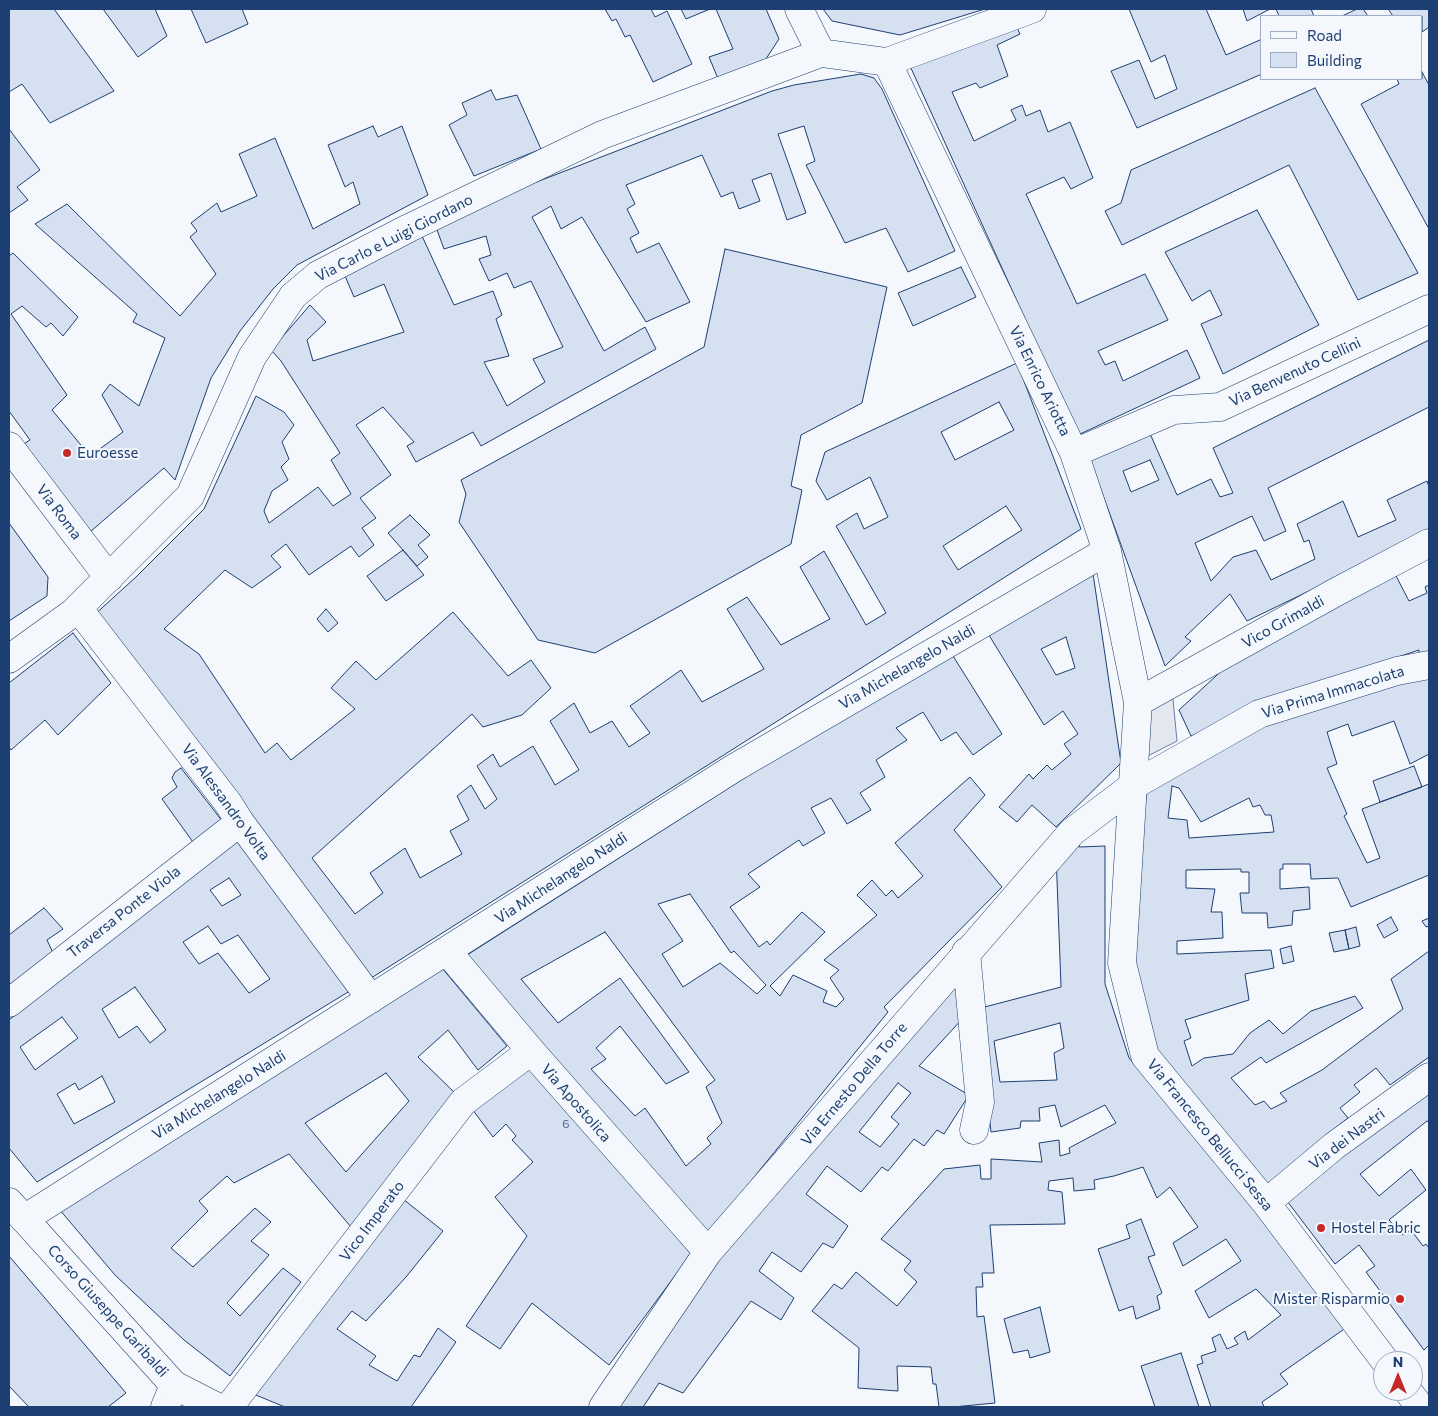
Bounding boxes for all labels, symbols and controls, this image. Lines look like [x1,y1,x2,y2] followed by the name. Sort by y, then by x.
[1260,15,1423,80] legend
[1307,26,1342,44] text: Road
[1307,51,1362,69] text: Building
[312,190,476,286] street label: Via Carlo e Luigi Giordano
[1005,323,1075,439] street label: Via Enrico Ariotta
[1226,334,1364,410] street label: Via Benvenuto Cellini
[77,444,138,462] place label: Euroesse
[61,447,73,459] marker: Euroesse
[32,481,86,543] street label: Via Roma
[1239,592,1327,652] street label: Vico Grimaldi
[836,621,978,713] street label: Via Michelangelo Naldi
[1260,662,1406,722] street label: Via Prima Immacolata
[178,740,274,864] street label: Via Alessandro Volta
[491,828,631,928] street label: Via Michelangelo Naldi
[64,862,184,962] street label: Traversa Ponte Viola
[797,1019,911,1149] street label: Via Ernesto Della Torre
[149,1046,289,1144] street label: Via Michelangelo Naldi
[1143,1055,1277,1215] street label: Via Francesco Bellucci Sessa
[537,1060,615,1146] street label: Via Apostolica
[1306,1105,1388,1173] street label: Via dei Nastri
[562,1117,570,1131] house number: 6
[336,1177,408,1265] street label: Vico Imperato
[1331,1219,1421,1237] place label: Hostel Fabric
[1315,1222,1327,1234] marker: Hostel Fabric
[44,1241,172,1381] street label: Corso Giuseppe Garibaldi
[1273,1290,1390,1308] place label: Mister Risparmio
[1394,1293,1406,1305] marker: Mister Risparmio
[1373,1351,1423,1401] north arrow
[1393,1353,1403,1370] text: N

